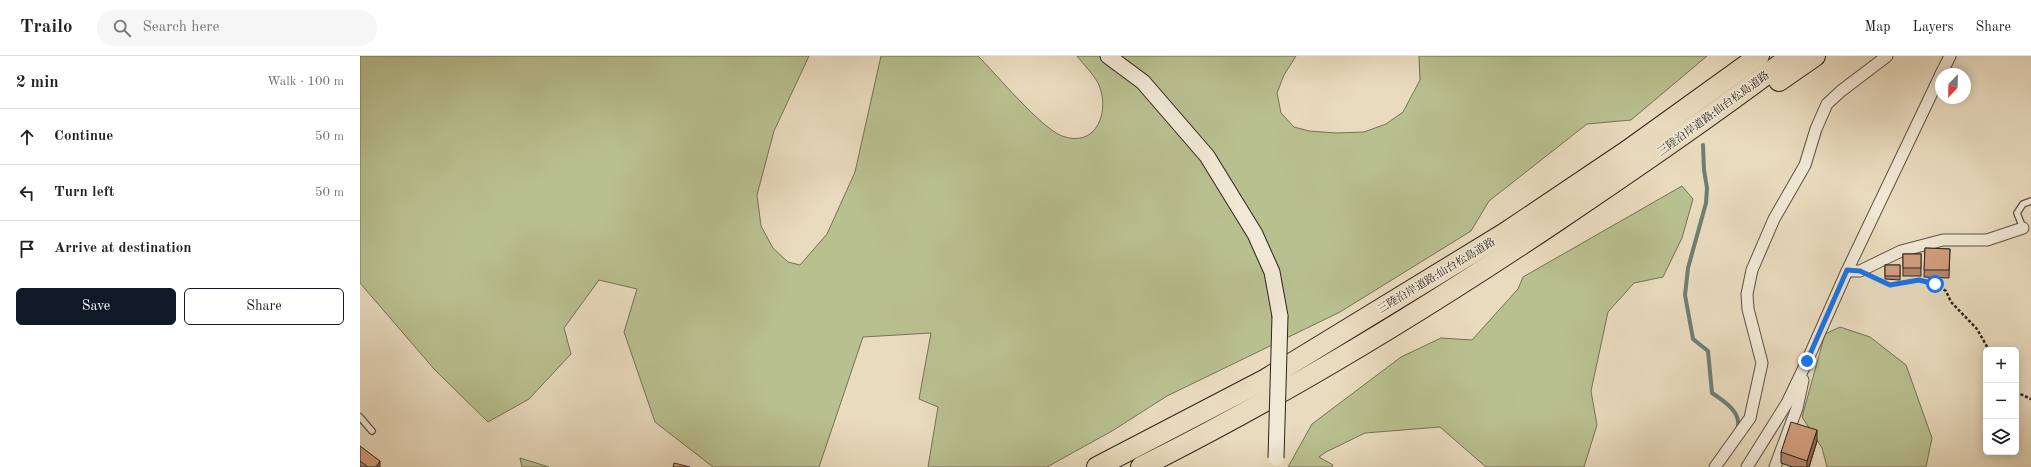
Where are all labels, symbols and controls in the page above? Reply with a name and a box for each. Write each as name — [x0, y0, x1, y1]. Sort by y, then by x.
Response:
search box — [97, 10, 377, 46]
icon: search — [111, 17, 133, 39]
text: Trailo — [20, 18, 73, 37]
text: Search here — [143, 20, 219, 35]
text: Map — [1865, 20, 1891, 34]
text: Layers — [1913, 20, 1954, 34]
text: Share — [1976, 20, 2011, 34]
street label: 三陸沿岸道路;仙台松島道路 — [1655, 68, 1772, 158]
north arrow — [1935, 68, 1971, 104]
text: 2 min — [16, 74, 59, 91]
text: Walk · 100 m — [267, 75, 344, 88]
icon: ahead — [16, 126, 38, 148]
text: Continue — [54, 129, 113, 144]
text: 50 m — [315, 130, 344, 143]
icon: left — [16, 182, 38, 204]
text: Turn left — [54, 185, 114, 200]
text: 50 m — [315, 186, 344, 199]
street label: 三陸沿岸道路;仙台松島道路 — [1375, 235, 1498, 316]
icon: arrive — [16, 238, 38, 260]
text: Arrive at destination — [54, 241, 192, 256]
route start — [1926, 275, 1944, 293]
button: Save — [16, 288, 176, 325]
button: Share — [184, 288, 344, 325]
map controls — [1983, 347, 2019, 455]
button: + — [1983, 347, 2019, 383]
route end — [1798, 352, 1816, 370]
button: − — [1983, 383, 2019, 419]
button: layers — [1983, 419, 2019, 455]

